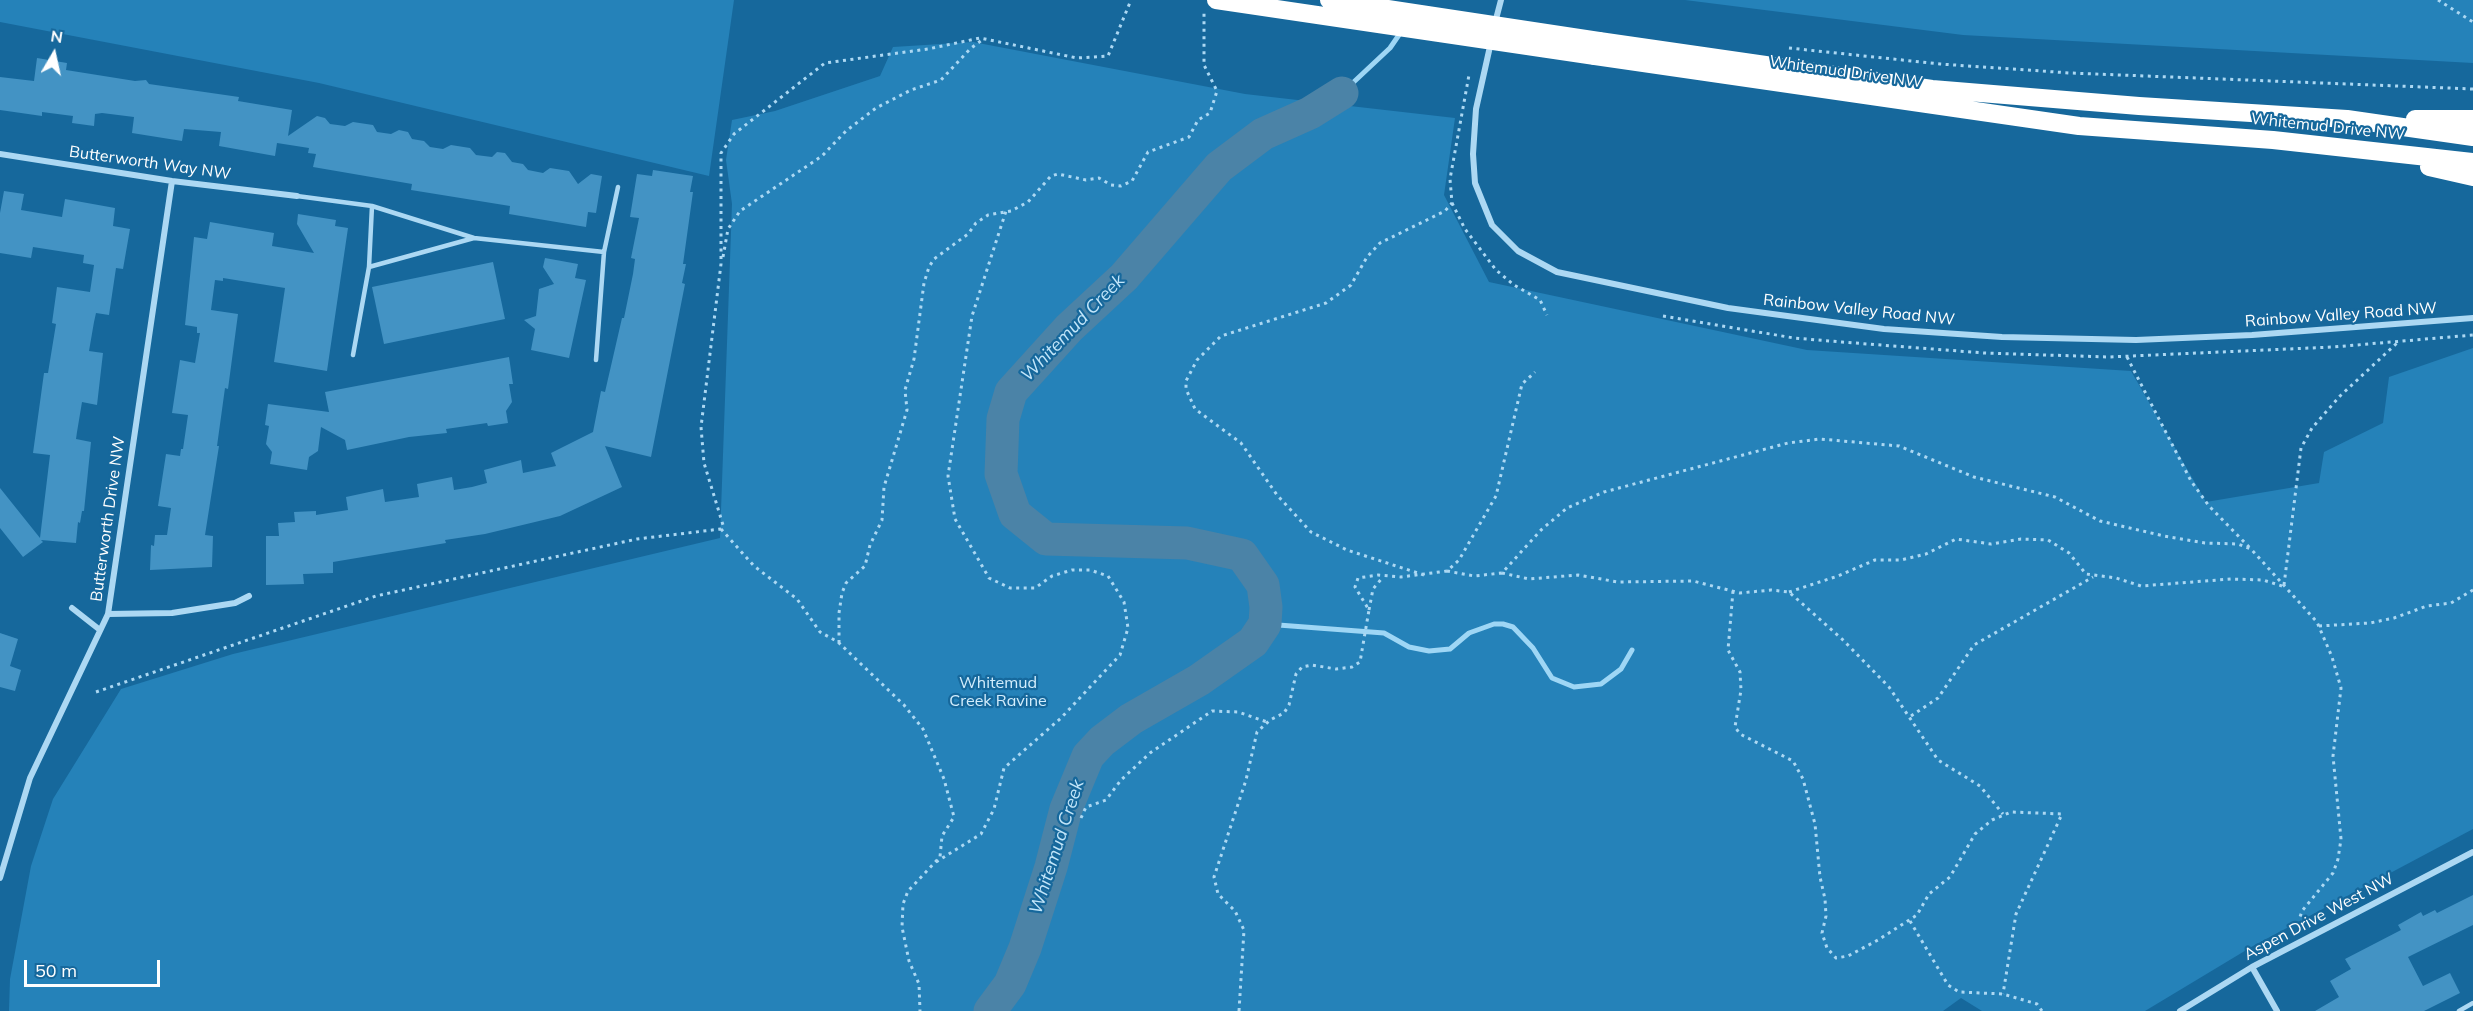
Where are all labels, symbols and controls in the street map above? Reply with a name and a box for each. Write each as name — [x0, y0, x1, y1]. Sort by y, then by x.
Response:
north arrow — [24, 24, 84, 84]
text: N — [49, 25, 64, 47]
street label: Whitemud Drive NW — [1768, 52, 1924, 92]
street label: Whitemud Drive NW — [2250, 109, 2406, 145]
street label: Butterworth Way NW — [68, 142, 232, 184]
water label: Whitemud Creek — [1017, 270, 1129, 386]
street label: Rainbow Valley Road NW — [1762, 290, 1956, 330]
street label: Rainbow Valley Road NW — [2244, 299, 2438, 331]
street label: Butterworth Drive NW — [87, 435, 129, 603]
park label: Whitemud Creek Ravine — [949, 673, 1047, 711]
water label: Whitemud Creek — [1025, 777, 1089, 917]
street label: Aspen Drive West NW — [2241, 869, 2397, 965]
scale bar — [27, 948, 164, 986]
text: 50 m — [35, 959, 77, 982]

